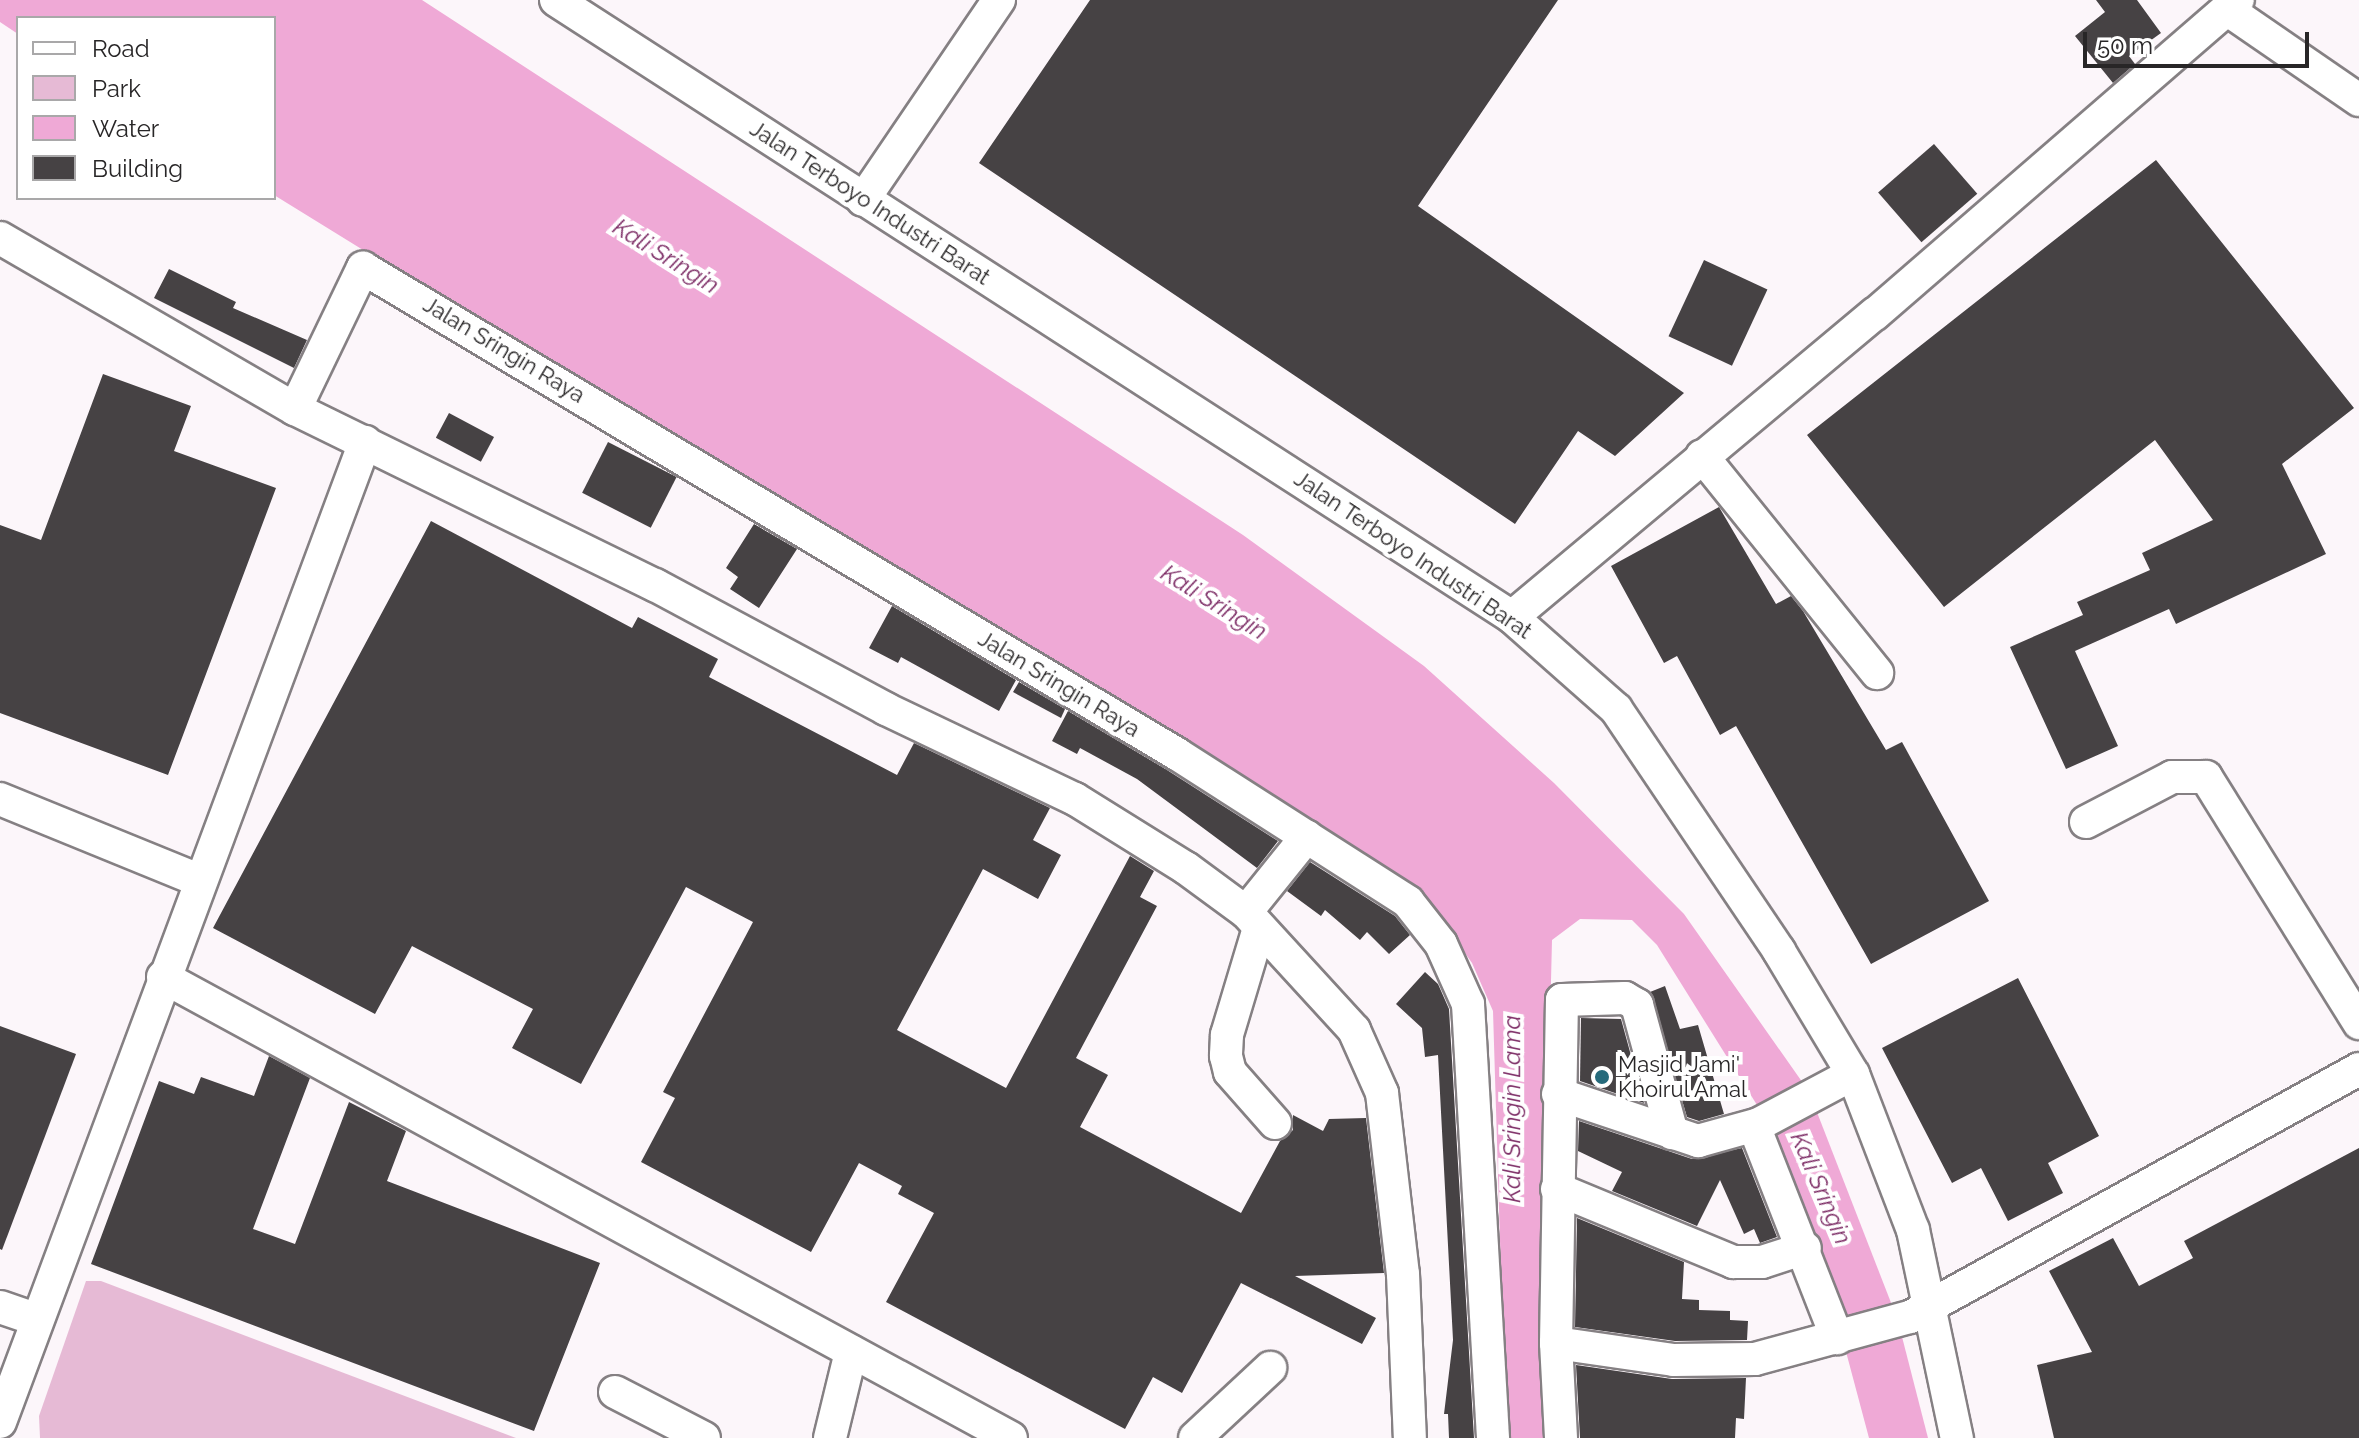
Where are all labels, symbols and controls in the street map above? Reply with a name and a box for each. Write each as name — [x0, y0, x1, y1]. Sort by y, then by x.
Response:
legend — [16, 16, 276, 200]
scale bar — [2087, 16, 2313, 66]
text: 50 m — [2097, 31, 2153, 60]
text: Road — [92, 34, 150, 63]
text: Park — [92, 74, 141, 103]
text: Water — [92, 114, 159, 143]
street label: Jalan Terboyo Industri Barat — [745, 115, 995, 291]
text: Building — [92, 154, 183, 183]
water label: Kali Sringin — [608, 212, 724, 300]
street label: Jalan Sringin Raya — [418, 291, 590, 409]
street label: Jalan Terboyo Industri Barat — [1289, 465, 1537, 645]
water label: Kali Sringin — [1156, 558, 1272, 646]
street label: Jalan Sringin Raya — [973, 625, 1145, 743]
water label: Kali Sringin Lama — [1498, 1015, 1526, 1203]
place label: Masjid Jami' Khoirul Amal — [1618, 1051, 1748, 1102]
marker: Masjid Jami' Khoirul Amal — [1593, 1068, 1611, 1086]
water label: Kali Sringin — [1784, 1127, 1858, 1249]

